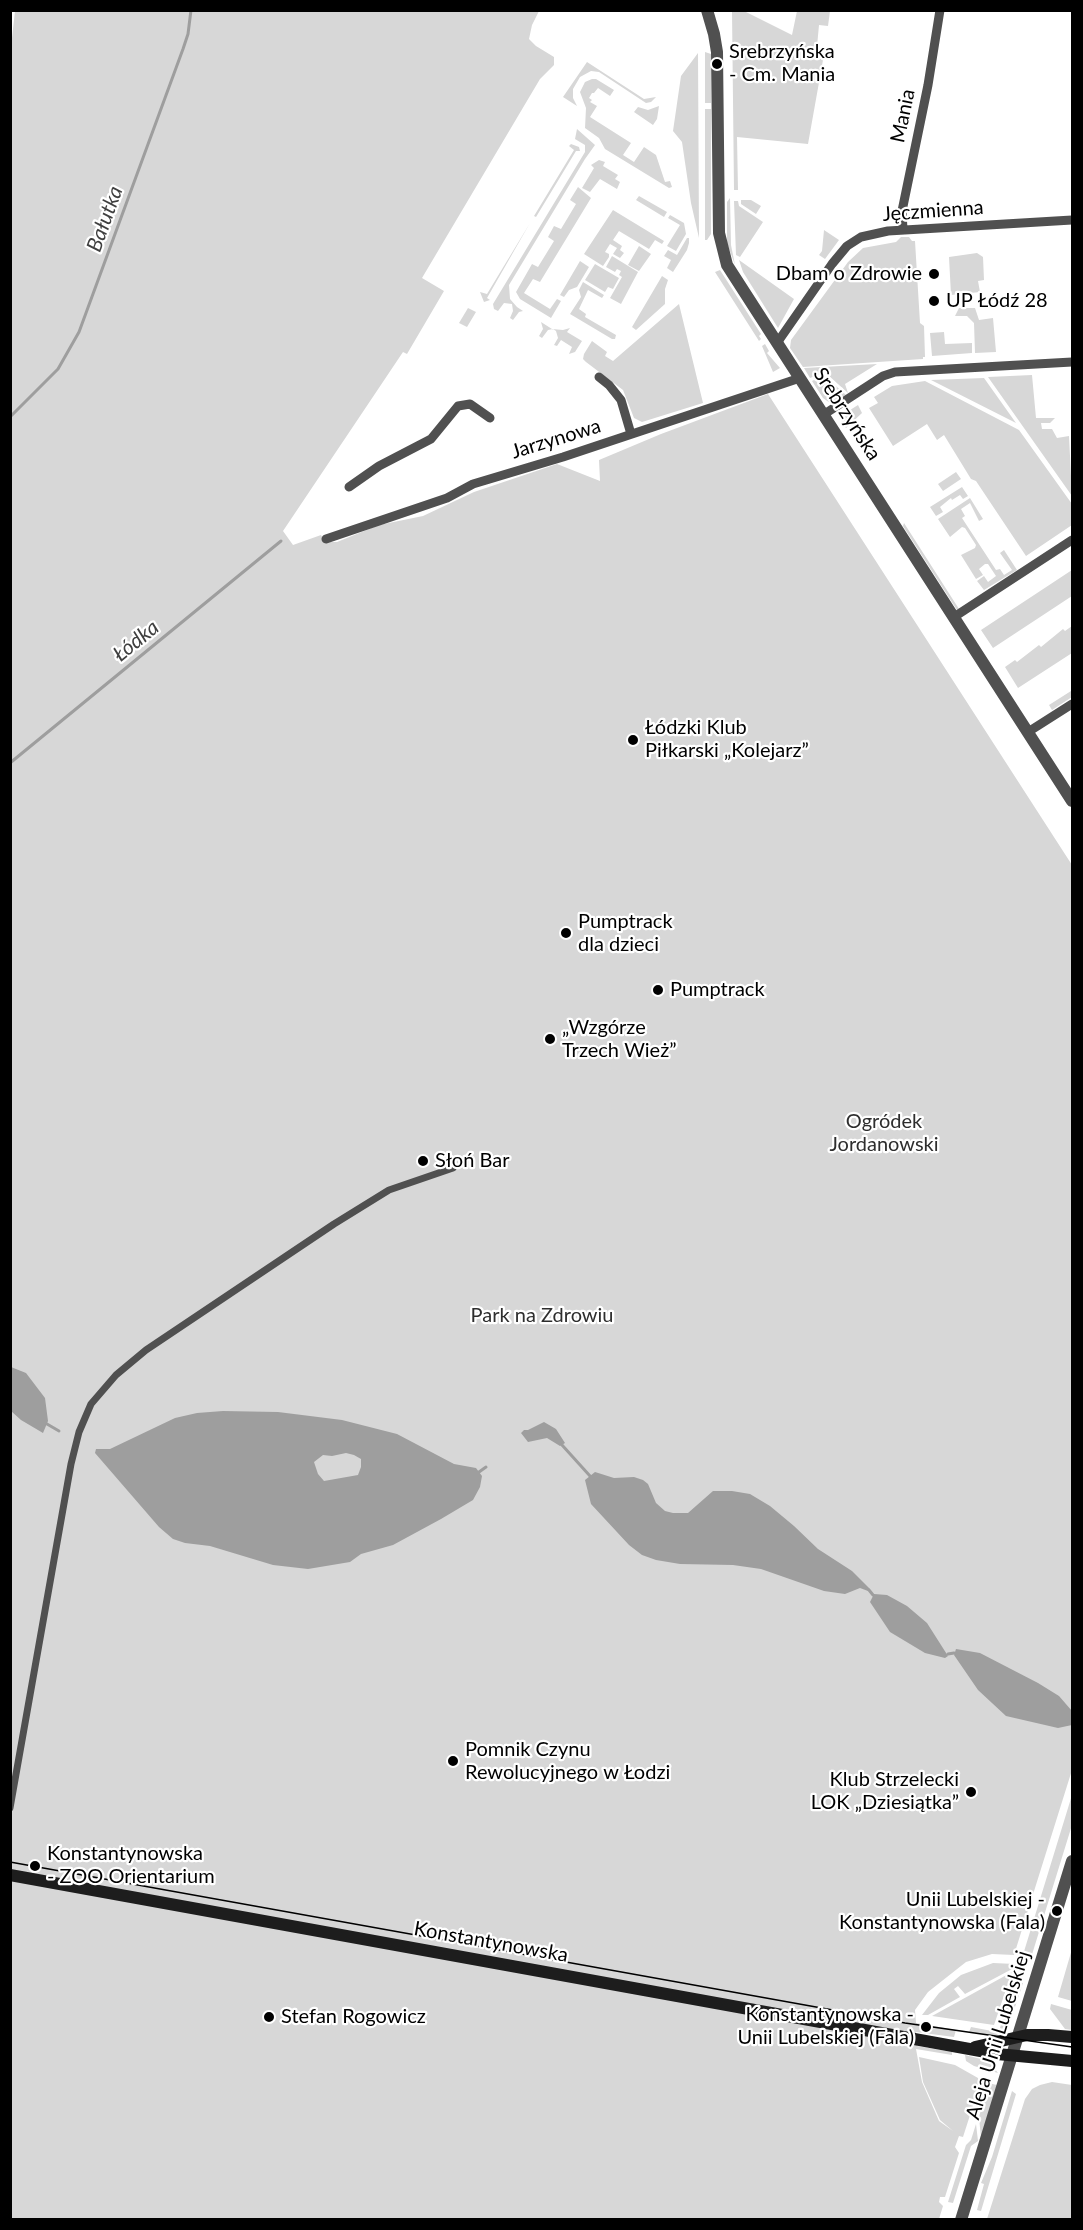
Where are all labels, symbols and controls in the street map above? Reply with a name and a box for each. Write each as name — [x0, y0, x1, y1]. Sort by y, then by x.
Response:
place label: Srebrzyńska - Cm. Mania — [729, 40, 835, 87]
marker: Srebrzyńska - Cm. Mania — [710, 57, 724, 71]
street label: Mania — [886, 87, 920, 145]
water label: Bałutka — [82, 183, 128, 255]
street label: Jęczmienna — [882, 195, 984, 227]
place label: Dbam o Zdrowie — [776, 262, 922, 286]
marker: Dbam o Zdrowie — [927, 267, 941, 281]
place label: UP Łódź 28 — [946, 289, 1048, 313]
marker: UP Łódź 28 — [927, 294, 941, 308]
street label: Srebrzyńska — [808, 363, 886, 465]
street label: Jarzynowa — [508, 414, 604, 464]
water label: Łódka — [108, 615, 164, 667]
place label: Łódzki Klub Piłkarski „Kolejarz” — [645, 716, 809, 763]
marker: Łódzki Klub Piłkarski „Kolejarz” — [626, 733, 640, 747]
place label: Pumptrack dla dzieci — [578, 910, 673, 957]
marker: Pumptrack dla dzieci — [559, 926, 573, 940]
place label: Pumptrack — [670, 978, 765, 1002]
marker: Pumptrack — [651, 983, 665, 997]
place label: „Wzgórze Trzech Wież” — [562, 1016, 676, 1063]
marker: „Wzgórze Trzech Wież” — [543, 1032, 557, 1046]
park label: Ogródek Jordanowski — [829, 1110, 939, 1157]
place label: Słoń Bar — [435, 1149, 509, 1173]
marker: Słoń Bar — [416, 1154, 430, 1168]
park label: Park na Zdrowiu — [471, 1304, 613, 1328]
place label: Pomnik Czynu Rewolucyjnego w Łodzi — [465, 1738, 670, 1785]
marker: Pomnik Czynu Rewolucyjnego w Łodzi — [446, 1754, 460, 1768]
place label: Klub Strzelecki LOK „Dziesiątka” — [811, 1768, 959, 1815]
marker: Klub Strzelecki LOK „Dziesiątka” — [964, 1785, 978, 1799]
place label: Konstantynowska - ZOO Orientarium — [47, 1842, 215, 1889]
marker: Konstantynowska - ZOO Orientarium — [28, 1859, 42, 1873]
place label: Unii Lubelskiej - Konstantynowska (Fala) — [839, 1888, 1045, 1935]
marker: Unii Lubelskiej - Konstantynowska (Fala) — [1050, 1904, 1064, 1918]
street label: Konstantynowska — [412, 1917, 570, 1967]
street label: Aleja Unii Lubelskiej — [961, 1948, 1035, 2122]
place label: Konstantynowska - Unii Lubelskiej (Fala) — [737, 2003, 914, 2050]
place label: Stefan Rogowicz — [281, 2005, 426, 2029]
marker: Stefan Rogowicz — [262, 2010, 276, 2024]
marker: Konstantynowska - Unii Lubelskiej (Fala) — [919, 2020, 933, 2034]

